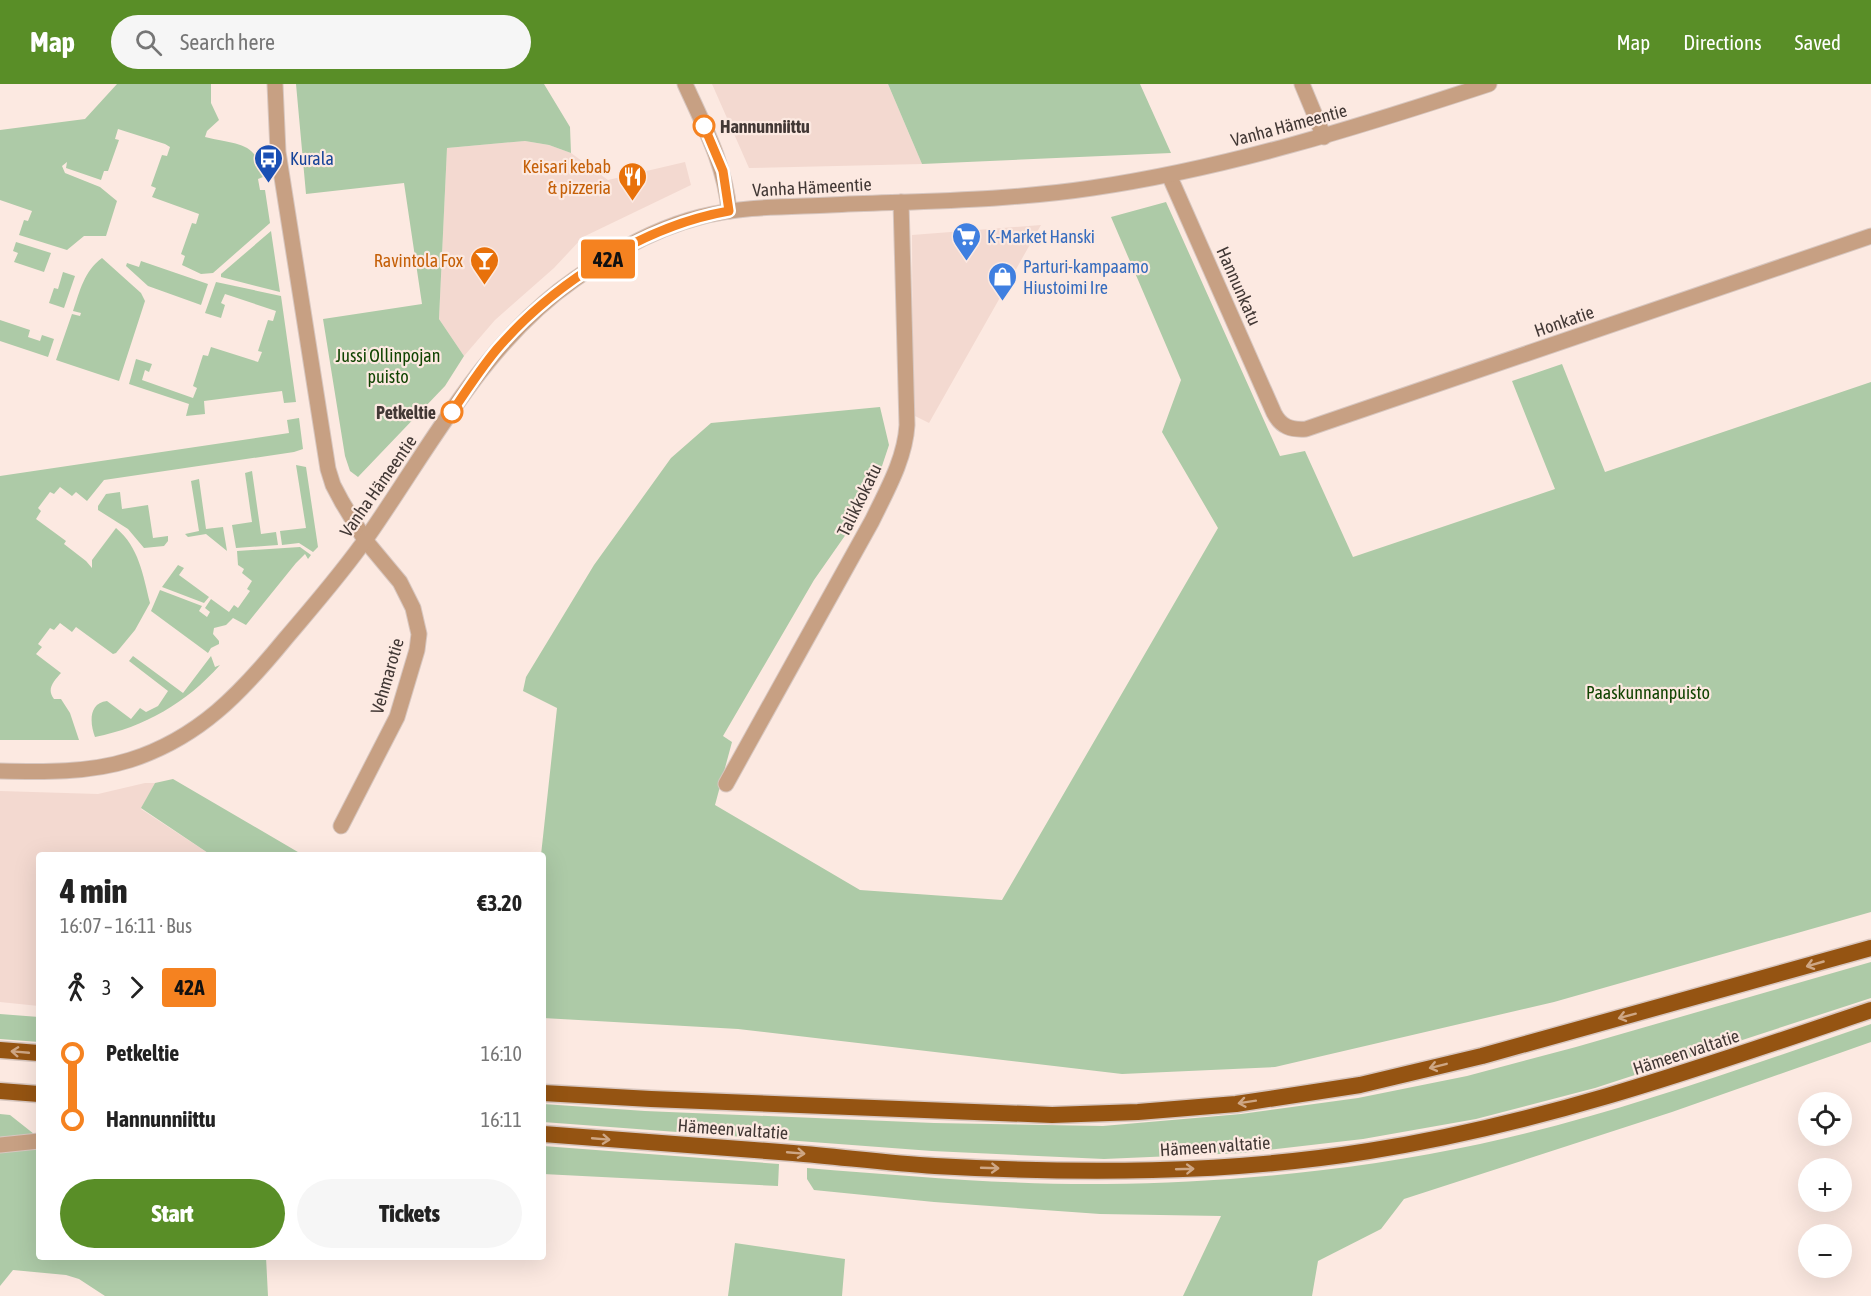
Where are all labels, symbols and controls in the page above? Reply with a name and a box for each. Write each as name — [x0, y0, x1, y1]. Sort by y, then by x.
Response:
search box — [111, 15, 531, 69]
text: Map — [30, 26, 75, 58]
icon: search — [132, 26, 165, 59]
text: Search here — [180, 29, 275, 55]
text: Map — [1616, 30, 1650, 54]
text: Directions — [1683, 30, 1762, 54]
text: Saved — [1795, 30, 1841, 54]
street label: Vanha Hämeentie — [1229, 99, 1349, 151]
marker: Hannunniittu — [693, 115, 715, 137]
place label: Hannunniittu — [720, 116, 810, 137]
bus stop icon: Kurala — [253, 142, 285, 184]
place label: Kurala — [290, 148, 334, 169]
place label: Keisari kebab & pizzeria — [522, 156, 611, 198]
restaurant icon: Keisari kebab & pizzeria — [616, 160, 648, 202]
street label: Vanha Hämeentie — [752, 173, 872, 201]
supermarket icon: K-Market Hanski — [950, 220, 982, 262]
place label: K-Market Hanski — [987, 226, 1095, 247]
line badge: 42A — [574, 240, 642, 279]
street label: Hannunkatu — [1212, 243, 1266, 329]
bar icon: Ravintola Fox — [468, 244, 500, 286]
text: 42A — [593, 247, 623, 271]
place label: Ravintola Fox — [374, 250, 463, 271]
place label: Parturi-kampaamo Hiustoimi Ire — [1023, 256, 1149, 298]
shop icon: Parturi-kampaamo Hiustoimi Ire — [986, 260, 1018, 302]
street label: Honkatie — [1532, 301, 1596, 341]
park label: Jussi Ollinpojan puisto — [336, 345, 440, 387]
marker: Petkeltie — [441, 401, 463, 423]
place label: Petkeltie — [376, 402, 436, 423]
street label: Vanha Hämeentie — [335, 431, 421, 541]
street label: Talikkokatu — [832, 460, 886, 540]
street label: Vehmarotie — [366, 636, 408, 716]
park label: Paaskunnanpuisto — [1586, 682, 1710, 703]
text: 4 min — [60, 872, 127, 910]
text: €3.20 — [477, 890, 522, 916]
text: 16:07 – 16:11 · Bus — [60, 914, 192, 937]
one-way arrow — [1806, 959, 1825, 970]
icon: walk — [60, 971, 93, 1004]
icon: forward — [120, 971, 153, 1004]
text: 42A — [174, 975, 204, 999]
text: 3 — [102, 976, 111, 999]
one-way arrow — [1618, 1011, 1637, 1022]
street label: Hämeen valtatie — [1630, 1025, 1742, 1079]
text: Petkeltie — [106, 1040, 179, 1066]
text: 16:10 — [481, 1042, 522, 1065]
one-way arrow — [10, 1046, 30, 1057]
one-way arrow — [1429, 1061, 1448, 1073]
map controls — [1798, 1092, 1852, 1278]
button: locate — [1798, 1092, 1852, 1146]
one-way arrow — [1238, 1097, 1257, 1108]
text: Hannunniittu — [106, 1106, 216, 1132]
text: 16:11 — [481, 1108, 522, 1131]
street label: Hämeen valtatie — [677, 1115, 789, 1143]
street label: Hämeen valtatie — [1159, 1132, 1271, 1160]
one-way arrow — [591, 1134, 611, 1145]
one-way arrow — [785, 1148, 805, 1159]
button: + — [1798, 1158, 1852, 1212]
one-way arrow — [980, 1162, 1000, 1173]
one-way arrow — [1175, 1163, 1195, 1174]
button: Start — [60, 1179, 285, 1248]
button: Tickets — [297, 1179, 522, 1248]
button: − — [1798, 1224, 1852, 1278]

